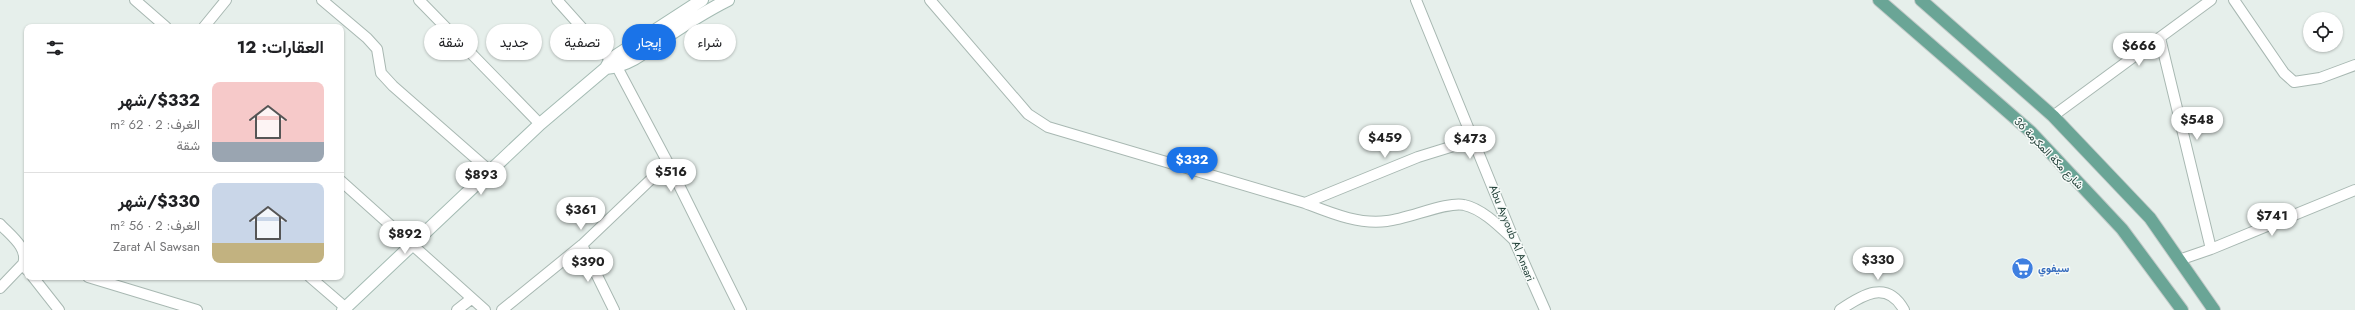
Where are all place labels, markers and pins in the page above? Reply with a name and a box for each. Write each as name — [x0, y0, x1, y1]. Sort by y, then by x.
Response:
pin: $666 — [2115, 33, 2163, 67]
pin: $548 — [2173, 107, 2221, 141]
pin: $459 — [1361, 125, 1409, 159]
pin: $473 — [1446, 126, 1494, 160]
pin: $332 — [1168, 147, 1216, 181]
pin: $516 — [647, 159, 695, 193]
pin: $893 — [457, 162, 505, 196]
pin: $361 — [557, 197, 605, 231]
pin: $741 — [2248, 203, 2296, 237]
pin: $892 — [381, 221, 429, 255]
pin: $330 — [1854, 247, 1902, 281]
pin: $390 — [564, 249, 612, 283]
supermarket icon: سيفوي — [2009, 255, 2035, 281]
place label: سيفوي — [2038, 260, 2069, 277]

